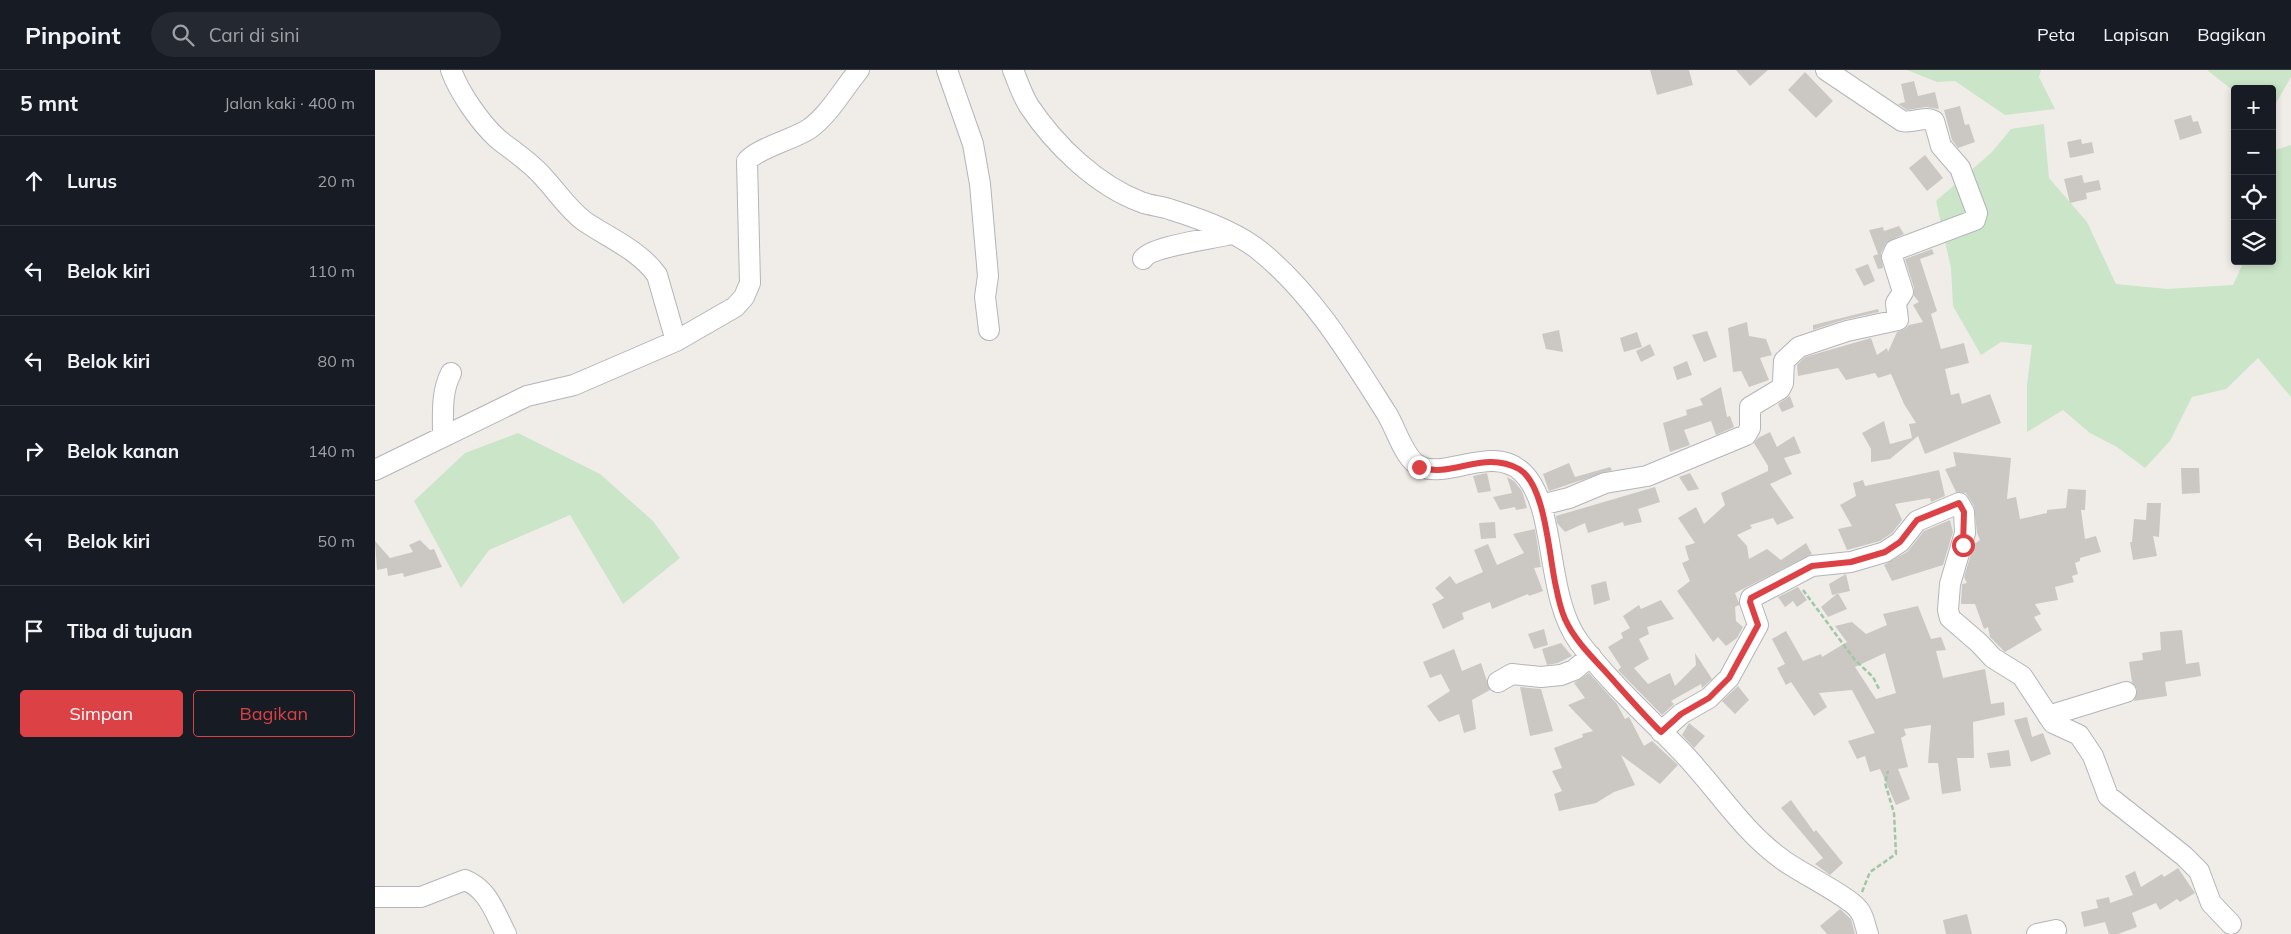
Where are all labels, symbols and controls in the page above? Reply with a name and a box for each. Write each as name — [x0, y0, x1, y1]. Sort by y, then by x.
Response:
search box — [151, 12, 501, 57]
text: Pinpoint — [25, 20, 121, 50]
icon: search — [169, 21, 197, 49]
text: Cari di sini — [209, 23, 300, 47]
text: Peta — [2037, 23, 2075, 46]
text: Lapisan — [2103, 23, 2169, 46]
text: Bagikan — [2197, 23, 2266, 46]
map controls — [2231, 85, 2276, 265]
button: + — [2231, 85, 2276, 130]
text: 5 mnt — [20, 90, 78, 116]
text: Jalan kaki · 400 m — [224, 93, 355, 113]
button: − — [2231, 130, 2276, 175]
icon: ahead — [20, 167, 48, 195]
text: Lurus — [67, 169, 117, 193]
text: 20 m — [318, 171, 355, 191]
button: locate — [2231, 175, 2276, 220]
button: layers — [2231, 220, 2276, 265]
icon: left — [20, 257, 48, 285]
text: Belok kiri — [67, 259, 150, 283]
text: 110 m — [308, 261, 355, 281]
icon: left — [20, 347, 48, 375]
text: Belok kiri — [67, 349, 150, 373]
text: 80 m — [318, 351, 355, 371]
icon: right — [20, 437, 48, 465]
text: Belok kanan — [67, 439, 179, 463]
text: 140 m — [308, 441, 355, 461]
route end — [1408, 456, 1431, 479]
icon: left — [20, 527, 48, 555]
text: Belok kiri — [67, 529, 150, 553]
text: 50 m — [318, 531, 355, 551]
route start — [1952, 534, 1975, 557]
icon: arrive — [20, 617, 48, 645]
text: Tiba di tujuan — [67, 619, 192, 643]
button: Simpan — [20, 690, 183, 737]
button: Bagikan — [193, 690, 355, 737]

